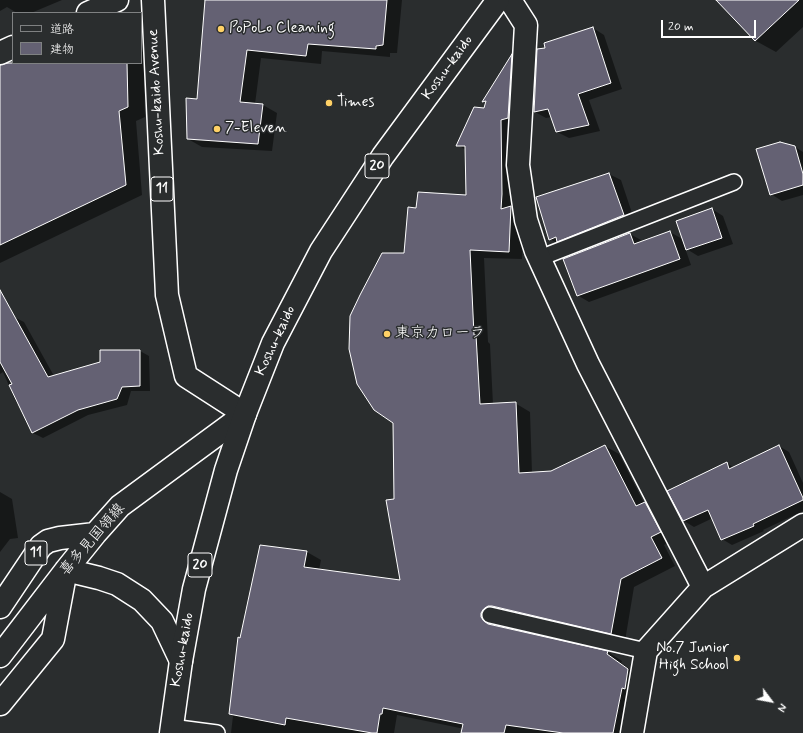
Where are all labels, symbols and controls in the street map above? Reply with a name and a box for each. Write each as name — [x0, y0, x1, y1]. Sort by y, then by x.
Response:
legend — [12, 12, 142, 64]
scale bar — [663, 12, 758, 38]
text: 20 m — [668, 19, 694, 35]
place label: PoPoLo Cleaning — [229, 20, 335, 38]
text: 道路 — [50, 22, 74, 38]
marker: PoPoLo Cleaning — [216, 24, 226, 34]
street label: Koshu-kaido Avenue — [145, 28, 169, 156]
street label: Koshu-kaido — [419, 32, 477, 104]
text: 建物 — [50, 42, 74, 58]
place label: Times — [337, 94, 374, 112]
marker: Times — [324, 98, 334, 108]
place label: 7-Eleven — [225, 120, 287, 138]
marker: 7-Eleven — [212, 124, 222, 134]
road number: 20 — [365, 154, 389, 178]
road number: 11 — [151, 177, 173, 201]
street label: Koshu-kaido — [252, 303, 300, 379]
place label: 東京カローラ — [395, 325, 485, 343]
marker: 東京カローラ — [382, 329, 392, 339]
street label: 喜多見国領線 — [57, 500, 129, 580]
road number: 11 — [25, 541, 47, 565]
road number: 20 — [188, 553, 212, 577]
street label: Koshu-kaido — [168, 611, 198, 689]
place label: No.7 Junior High School — [656, 640, 729, 675]
marker: No.7 Junior High School — [732, 653, 742, 663]
north arrow — [751, 681, 791, 721]
text: N — [773, 701, 789, 714]

